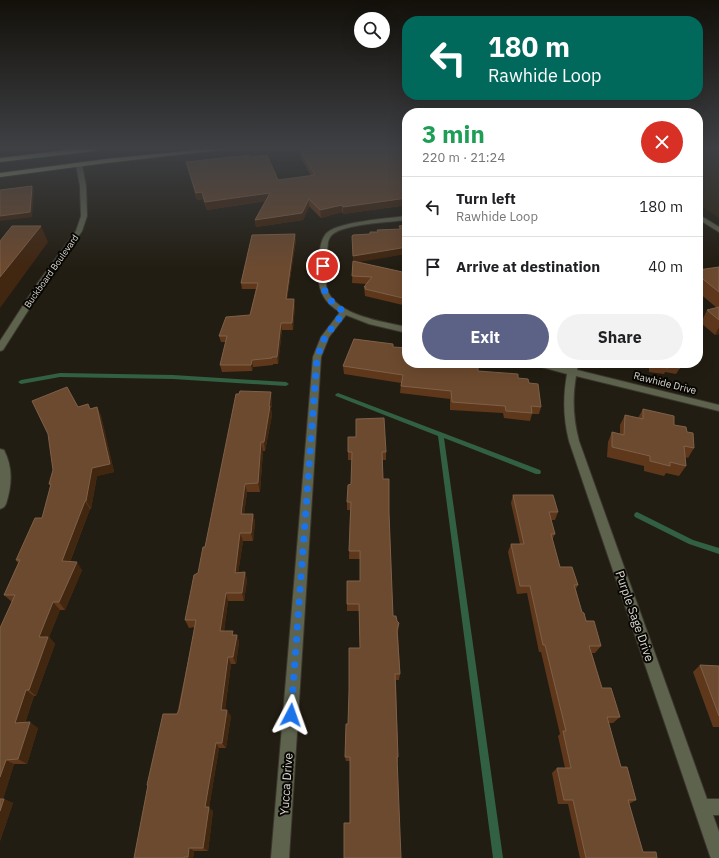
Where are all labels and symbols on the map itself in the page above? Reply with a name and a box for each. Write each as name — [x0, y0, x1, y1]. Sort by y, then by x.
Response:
street label: Buckboard Boulevard — [22, 232, 80, 310]
pin — [306, 249, 340, 283]
street label: Rawhide Drive — [632, 369, 698, 397]
street label: Purple Sage Drive — [612, 569, 658, 664]
position arrow — [270, 694, 312, 736]
street label: Yucca Drive — [276, 752, 296, 816]

